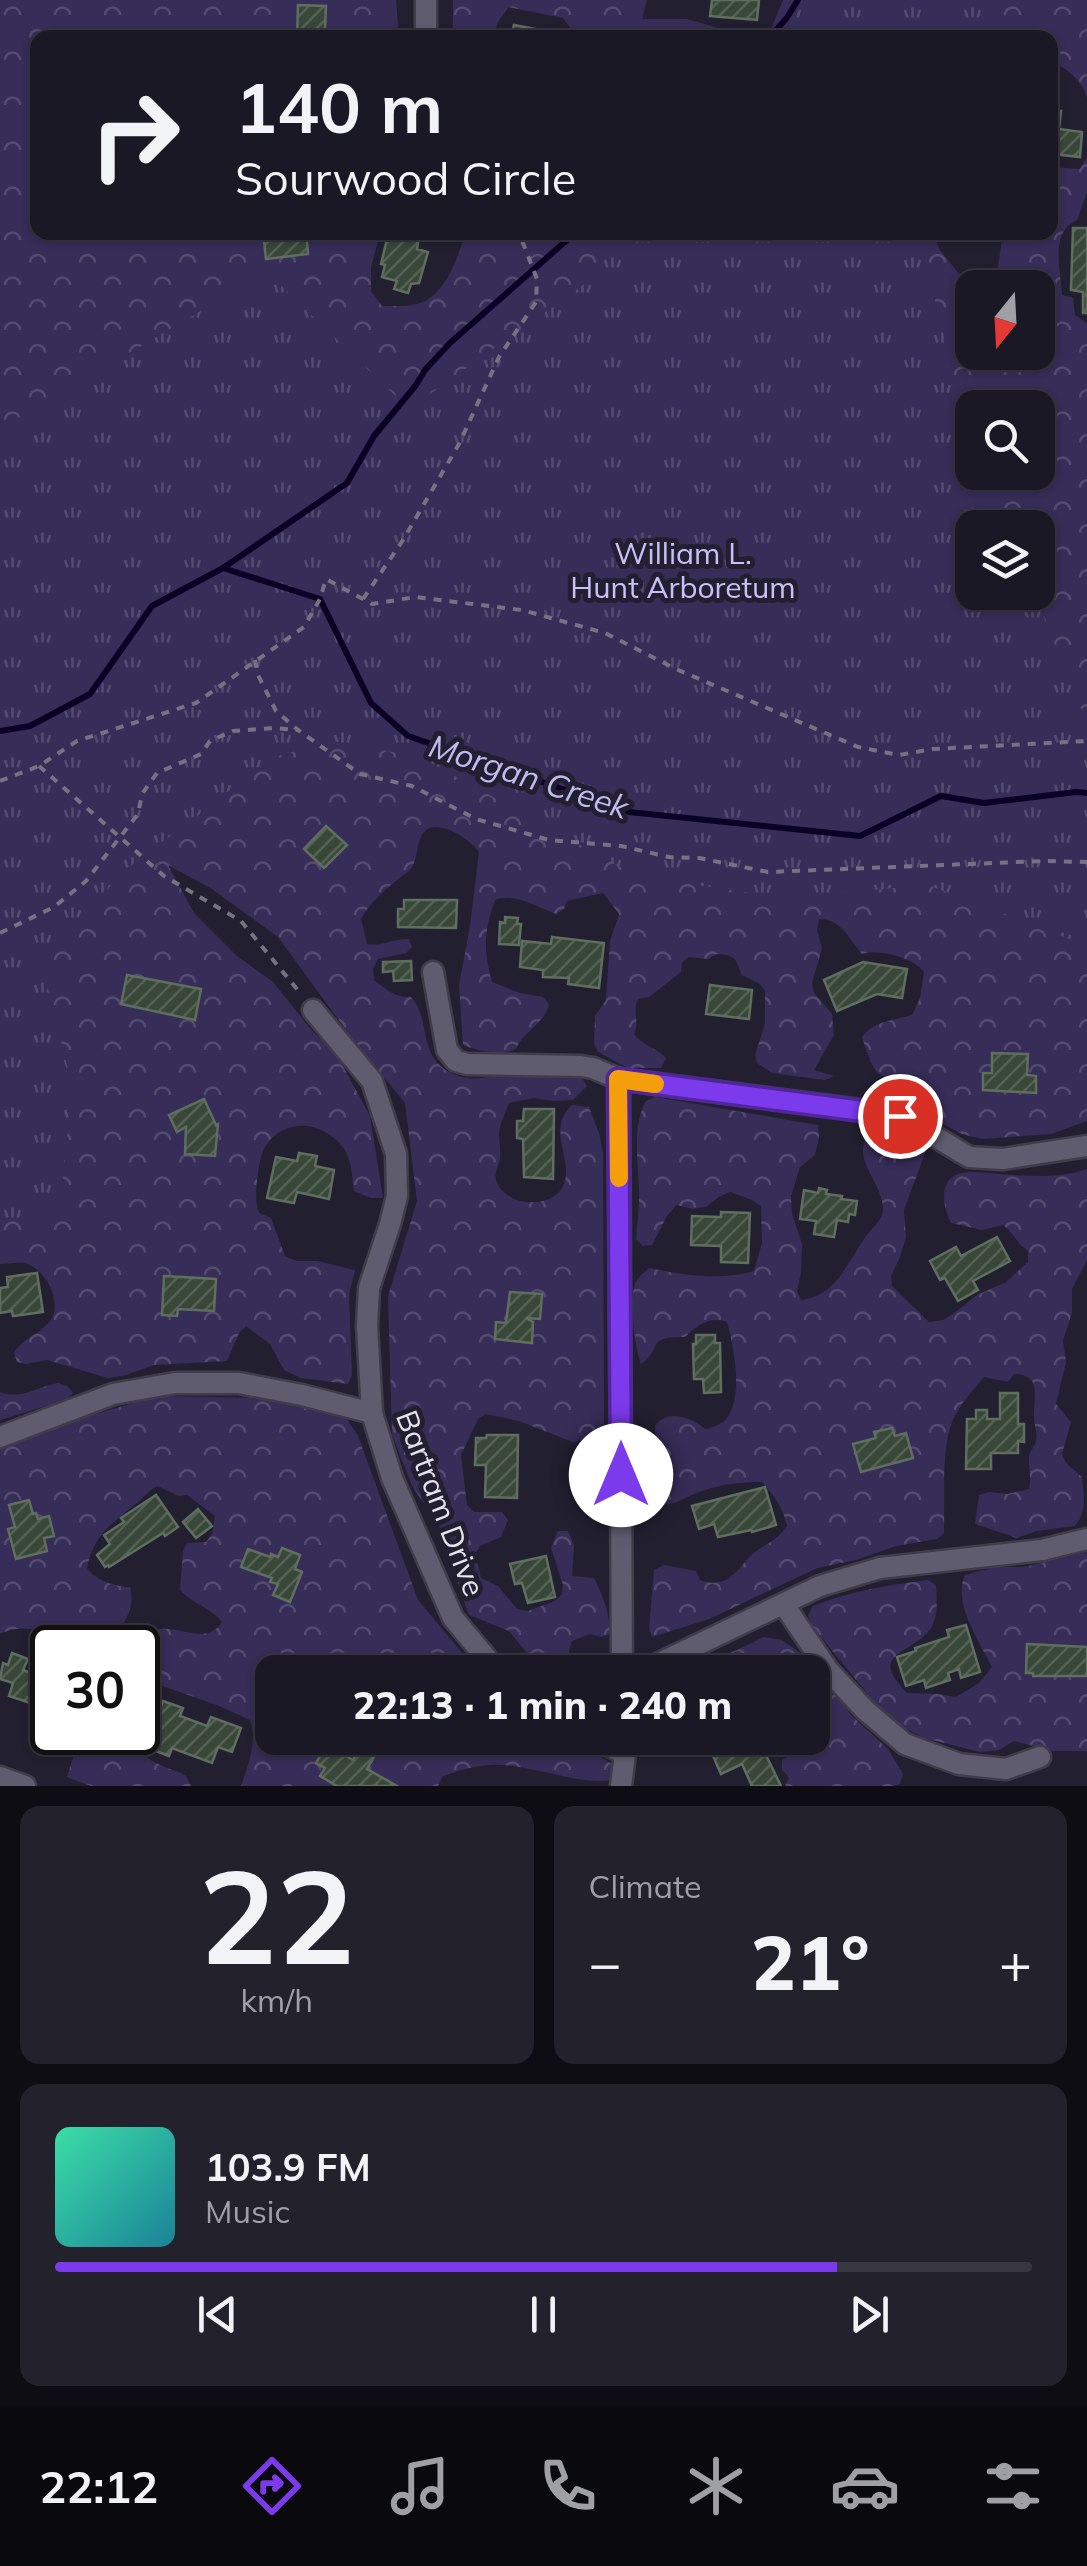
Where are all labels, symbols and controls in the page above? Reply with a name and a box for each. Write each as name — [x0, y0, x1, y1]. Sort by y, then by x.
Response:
text: 140 m — [235, 63, 443, 151]
icon: right — [70, 70, 200, 200]
text: Sourwood Circle — [235, 150, 576, 206]
north arrow — [955, 270, 1055, 370]
map controls — [955, 270, 1055, 610]
button: search — [955, 390, 1055, 490]
button: layers — [955, 510, 1055, 610]
park label: William L. Hunt Arboretum — [570, 534, 796, 606]
water label: Morgan Creek — [424, 725, 635, 828]
pin — [858, 1074, 943, 1159]
icon: arrive — [873, 1089, 928, 1144]
street label: Bartram Drive — [388, 1405, 494, 1601]
position arrow — [569, 1423, 673, 1527]
speed limit sign: 30 — [30, 1625, 160, 1755]
text: 22:13 · 1 min · 240 m — [353, 1681, 732, 1729]
text: 22 — [199, 1833, 355, 1997]
text: Climate — [589, 1866, 701, 1906]
text: 21° — [751, 1915, 870, 2009]
text: − — [589, 1928, 622, 1997]
text: + — [999, 1928, 1032, 1997]
text: km/h — [241, 1980, 313, 2020]
text: 103.9 FM — [205, 2143, 371, 2191]
text: Music — [205, 2191, 290, 2231]
icon: previous — [190, 2287, 245, 2342]
icon: pause — [516, 2287, 571, 2342]
icon: next — [842, 2287, 897, 2342]
icon: directions — [237, 2451, 307, 2521]
icon: music — [385, 2451, 455, 2521]
icon: phone — [533, 2451, 603, 2521]
icon: climate — [681, 2451, 751, 2521]
icon: car — [830, 2451, 900, 2521]
icon: filters — [978, 2451, 1048, 2521]
text: 22:12 — [39, 2458, 158, 2514]

